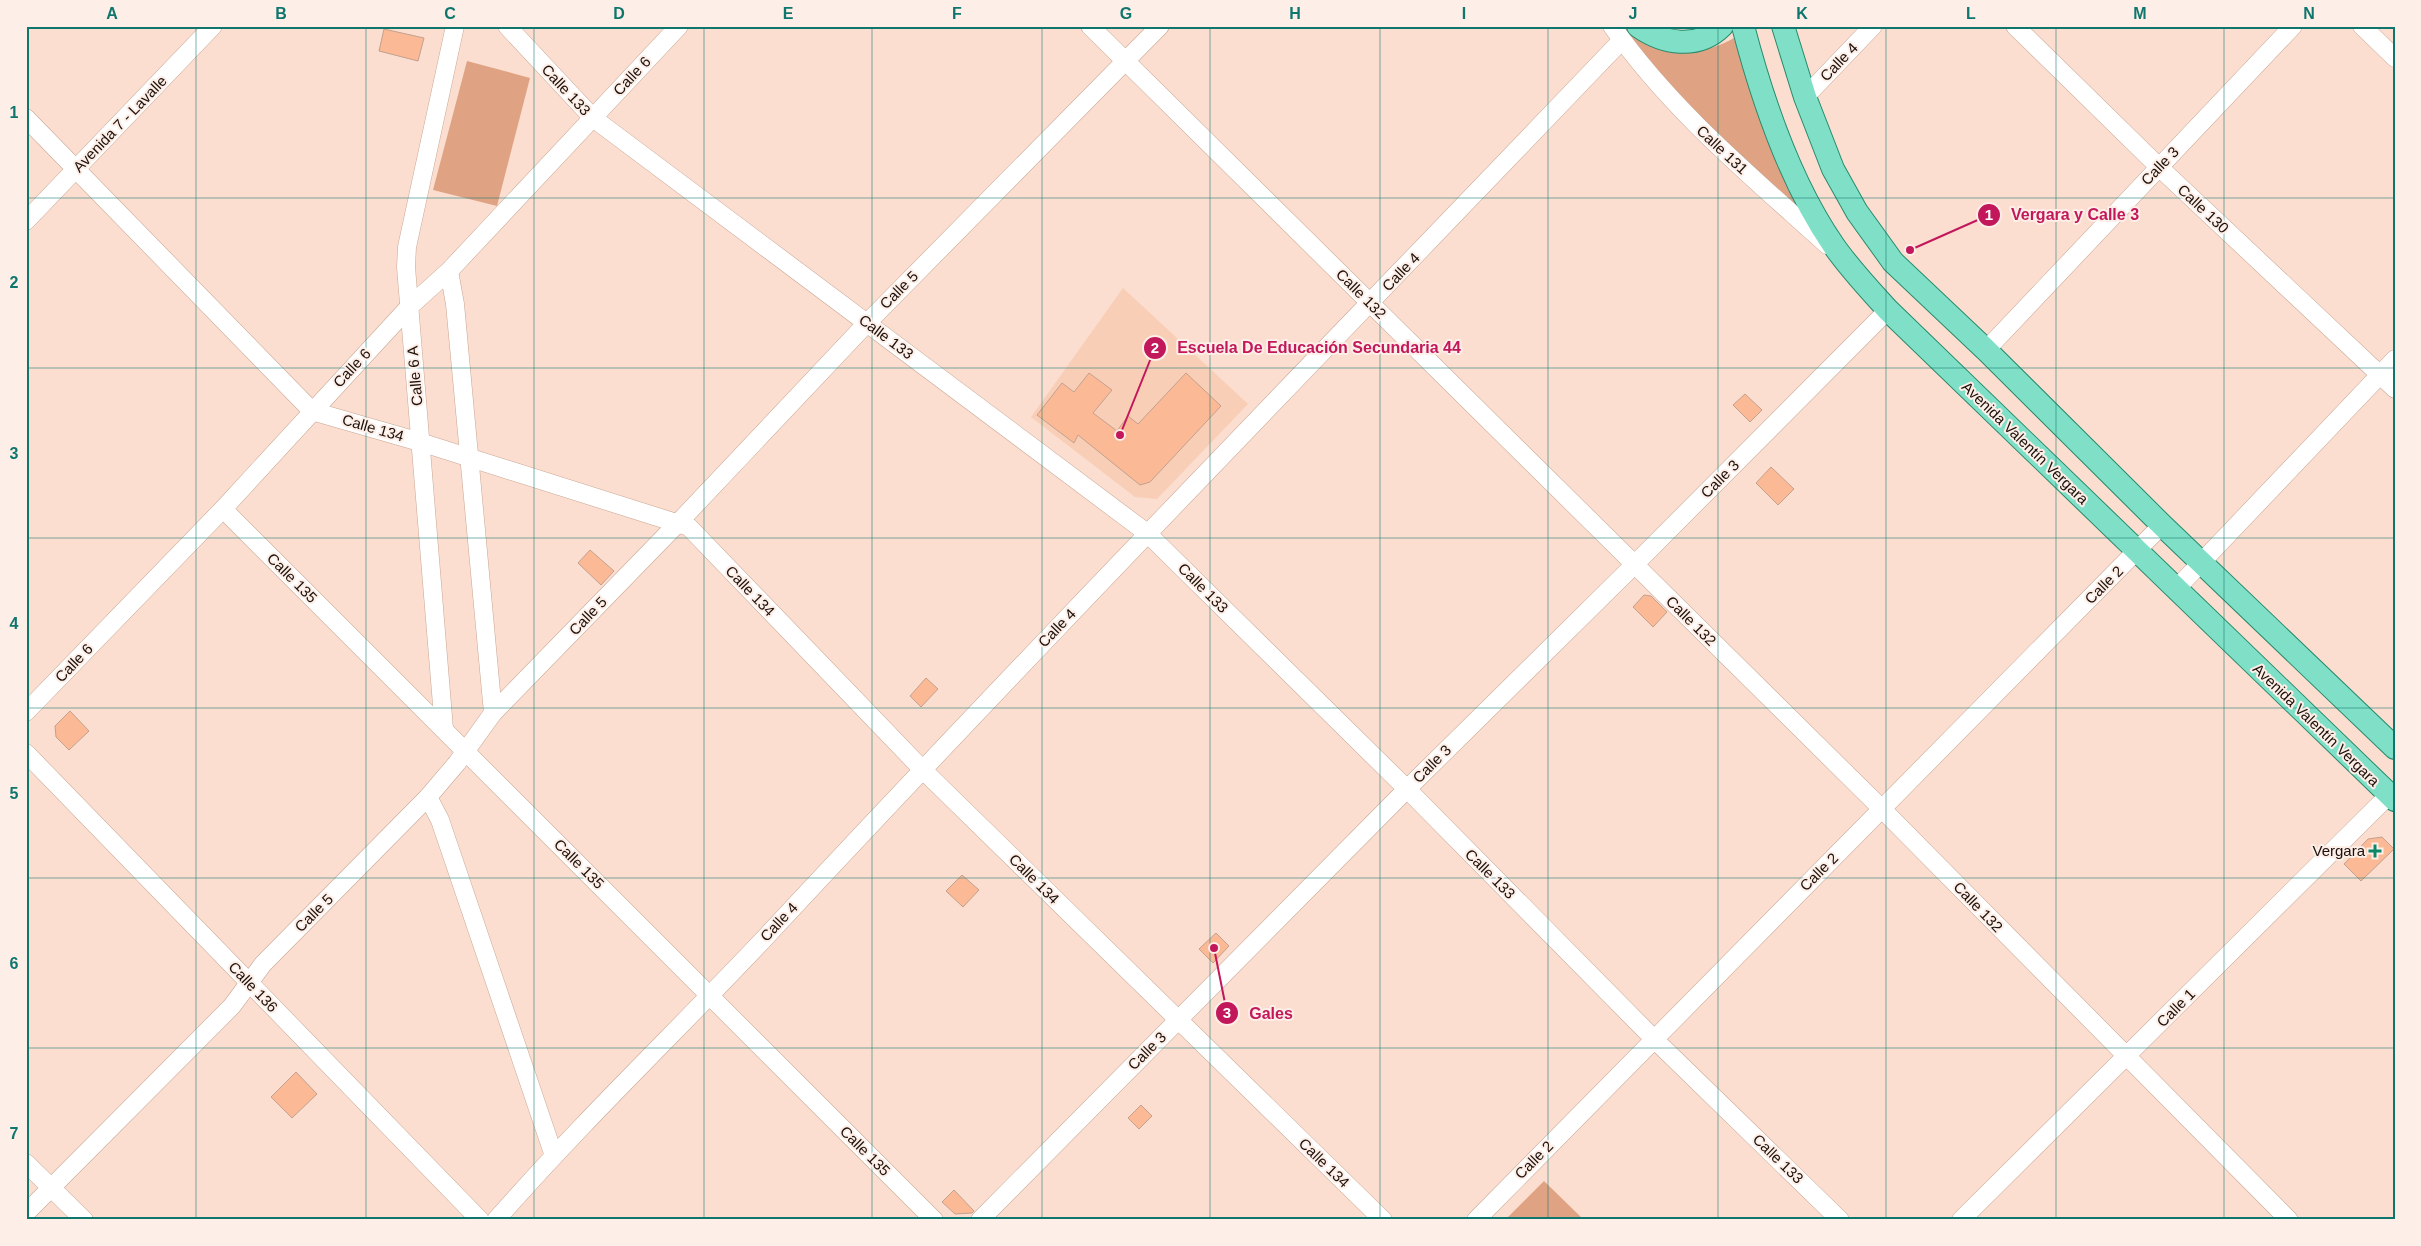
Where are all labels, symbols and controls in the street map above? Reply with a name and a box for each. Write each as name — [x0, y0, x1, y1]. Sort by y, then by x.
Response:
text: A — [106, 5, 118, 22]
text: B — [275, 5, 287, 22]
text: C — [444, 5, 456, 22]
text: D — [613, 5, 625, 22]
text: E — [783, 5, 794, 22]
text: F — [952, 5, 962, 22]
text: G — [1120, 5, 1132, 22]
text: H — [1289, 5, 1301, 22]
text: I — [1462, 5, 1466, 22]
text: J — [1629, 5, 1637, 22]
text: K — [1796, 5, 1808, 22]
text: L — [1966, 5, 1976, 22]
text: M — [2133, 5, 2147, 22]
text: N — [2303, 5, 2315, 22]
street label: Calle 4 — [1816, 39, 1861, 84]
street label: Calle 6 — [609, 53, 654, 99]
street label: Calle 133 — [539, 61, 594, 119]
street label: Avenida 7 - Lavalle — [69, 72, 170, 175]
text: 1 — [10, 104, 19, 121]
street label: Calle 131 — [1693, 122, 1751, 177]
street label: Calle 3 — [2137, 143, 2182, 188]
street label: Calle 130 — [2174, 181, 2232, 236]
callout: Vergara y Calle 3 — [1976, 199, 2149, 230]
text: 1 — [1985, 206, 1993, 223]
text: Vergara y Calle 3 — [2011, 206, 2139, 223]
street label: Calle 4 — [1378, 249, 1423, 294]
street label: Calle 132 — [1333, 265, 1390, 322]
street label: Calle 5 — [876, 267, 921, 312]
text: 2 — [10, 274, 19, 291]
street label: Calle 133 — [856, 311, 917, 362]
callout: Escuela De Educación Secundaria 44 — [1142, 332, 1471, 363]
text: 2 — [1151, 339, 1159, 356]
text: Escuela De Educación Secundaria 44 — [1177, 339, 1461, 356]
street label: Calle 6 — [329, 345, 374, 391]
street label: Calle 6 A — [403, 345, 426, 407]
street label: Avenida Valentín Vergara — [1959, 378, 2092, 508]
street label: Calle 134 — [340, 411, 406, 444]
text: 3 — [10, 445, 19, 462]
street label: Calle 3 — [1697, 456, 1742, 501]
street label: Calle 135 — [264, 549, 321, 606]
street label: Calle 133 — [1175, 559, 1232, 616]
street label: Calle 134 — [722, 562, 778, 619]
street label: Calle 2 — [2081, 562, 2126, 607]
street label: Calle 132 — [1663, 592, 1720, 649]
street label: Calle 5 — [565, 593, 610, 638]
street label: Calle 4 — [1034, 605, 1079, 650]
text: 4 — [10, 615, 19, 632]
street label: Calle 6 — [51, 640, 96, 685]
street label: Avenida Valentín Vergara — [2250, 660, 2383, 790]
street label: Calle 3 — [1409, 741, 1454, 786]
text: 5 — [10, 785, 19, 802]
street label: Calle 135 — [551, 835, 608, 892]
place label: Vergara — [2312, 842, 2366, 859]
street label: Calle 133 — [1462, 845, 1519, 902]
marker: Vergara — [2369, 845, 2381, 857]
street label: Calle 2 — [1796, 849, 1841, 894]
street label: Calle 134 — [1006, 850, 1063, 907]
street label: Calle 132 — [1950, 878, 2006, 935]
street label: Calle 5 — [291, 890, 336, 935]
street label: Calle 4 — [756, 899, 801, 945]
text: 6 — [10, 955, 19, 972]
street label: Calle 136 — [225, 958, 281, 1015]
street label: Calle 1 — [2153, 985, 2198, 1030]
callout: Gales — [1215, 998, 1303, 1029]
text: 3 — [1223, 1004, 1231, 1021]
text: Gales — [1249, 1005, 1293, 1022]
street label: Calle 3 — [1124, 1028, 1169, 1073]
street label: Calle 135 — [837, 1122, 894, 1179]
text: 7 — [10, 1125, 19, 1142]
street label: Calle 133 — [1750, 1131, 1807, 1187]
street label: Calle 134 — [1296, 1135, 1353, 1191]
street label: Calle 2 — [1511, 1137, 1556, 1182]

